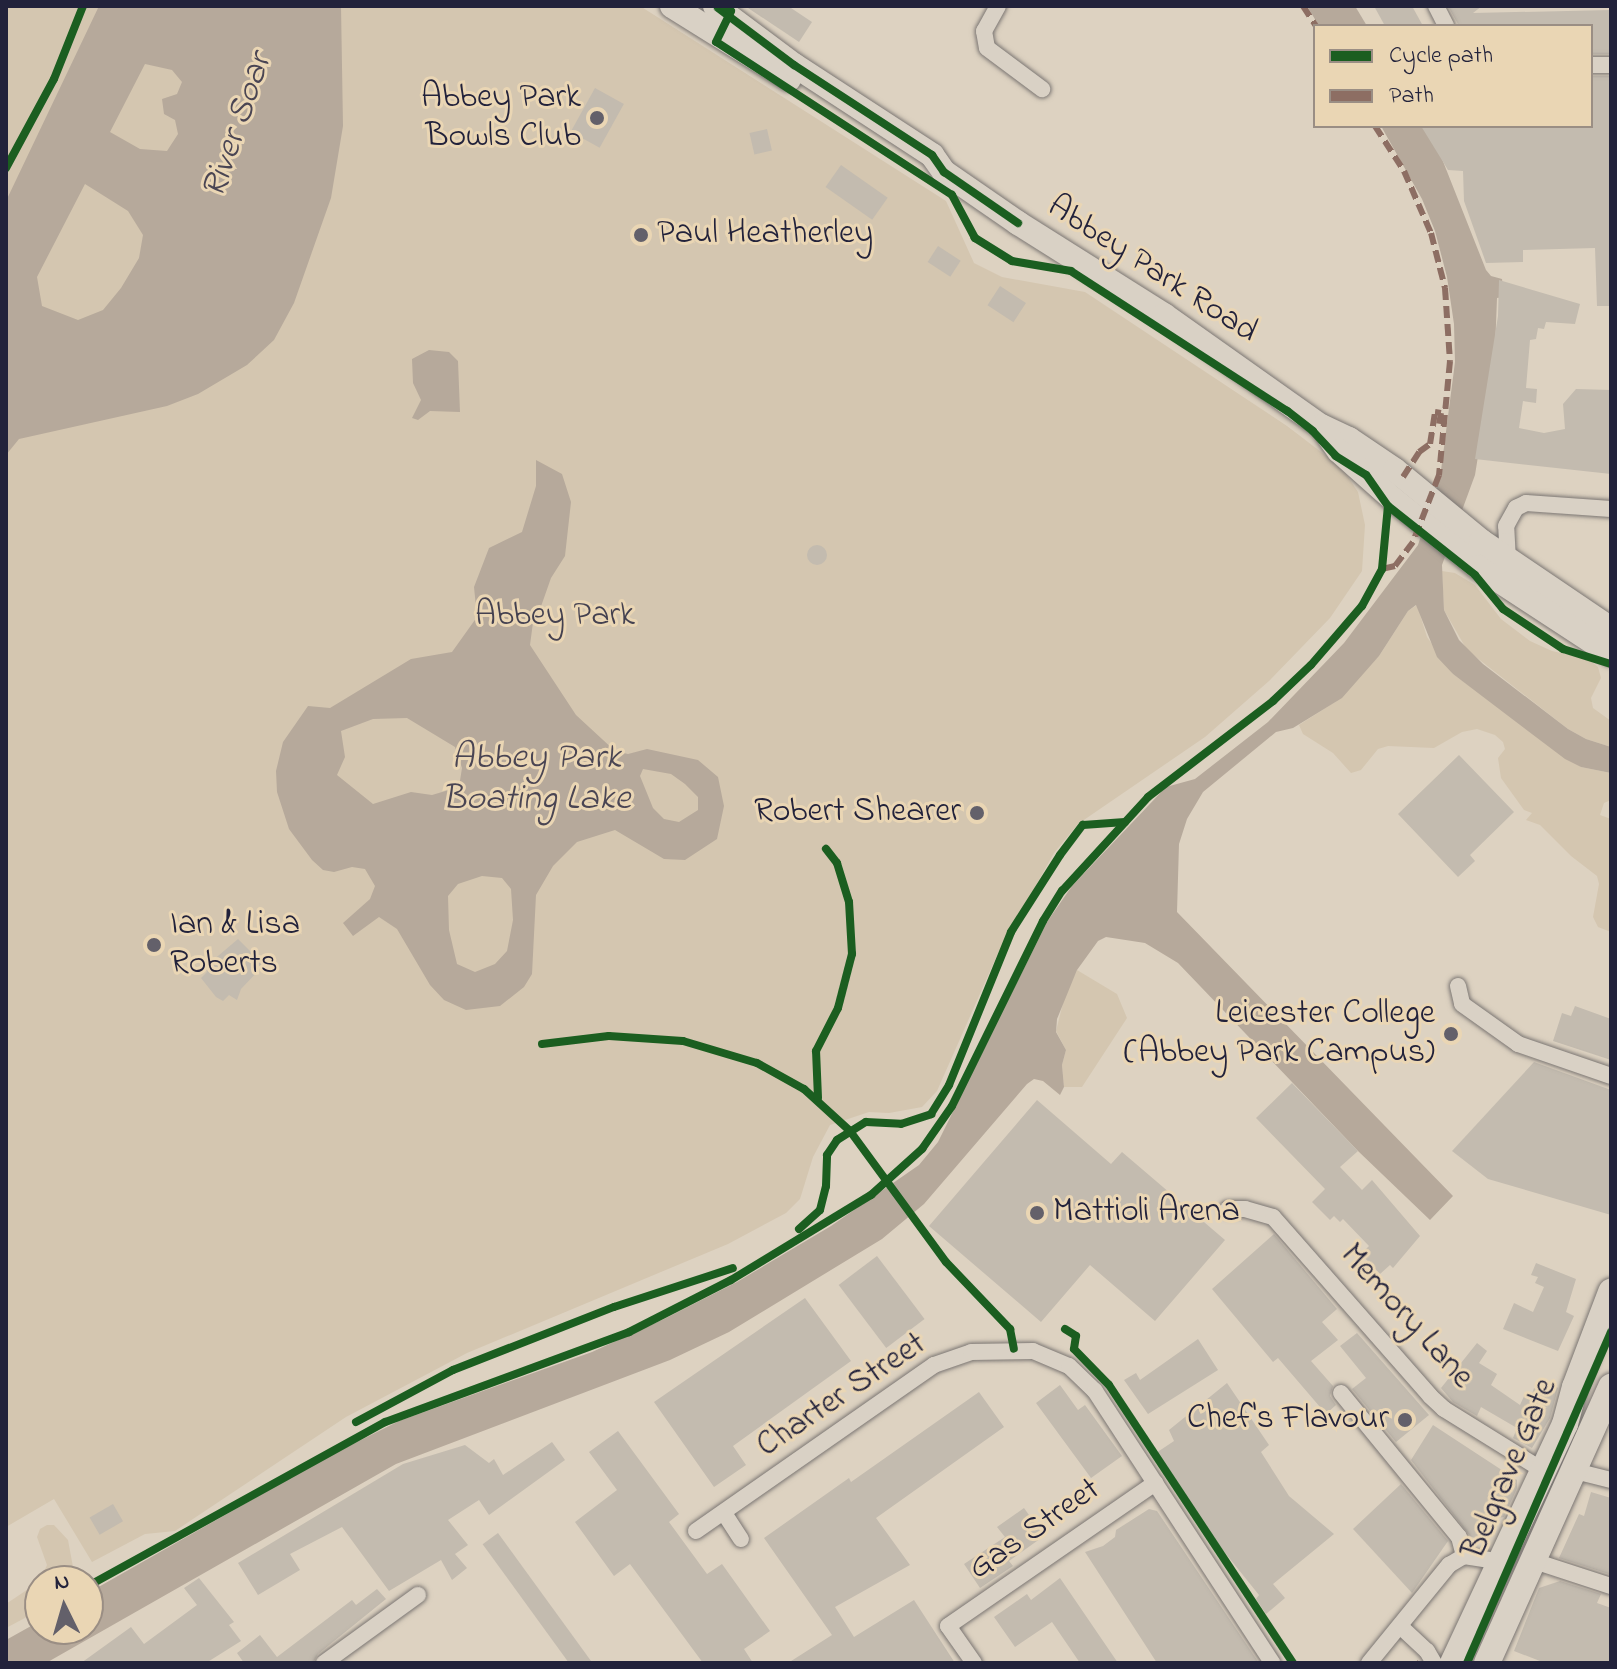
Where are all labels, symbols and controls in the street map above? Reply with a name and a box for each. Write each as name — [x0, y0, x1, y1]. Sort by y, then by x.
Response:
legend — [1313, 24, 1593, 128]
text: Cycle path — [1389, 39, 1493, 74]
water label: River Soar — [193, 48, 283, 204]
place label: Abbey Park Bowls Club — [421, 78, 581, 158]
text: Path — [1389, 79, 1434, 114]
marker: Abbey Park Bowls Club — [588, 109, 606, 127]
street label: Abbey Park Road — [1039, 187, 1265, 353]
place label: Paul Heatherley — [657, 215, 873, 255]
marker: Paul Heatherley — [632, 226, 650, 244]
park label: Abbey Park — [475, 597, 635, 637]
water label: Abbey Park Boating Lake — [442, 736, 630, 821]
place label: Robert Shearer — [754, 793, 961, 833]
marker: Robert Shearer — [968, 804, 986, 822]
place label: Ian & Lisa Roberts — [170, 905, 300, 984]
marker: Ian & Lisa Roberts — [145, 936, 163, 954]
place label: Leicester College (Abbey Park Campus) — [1124, 994, 1435, 1074]
marker: Leicester College (Abbey Park Campus) — [1442, 1025, 1460, 1043]
place label: Mattioli Arena — [1053, 1193, 1240, 1233]
marker: Mattioli Arena — [1028, 1204, 1046, 1222]
street label: Memory Lane — [1330, 1236, 1482, 1398]
street label: Charter Street — [750, 1325, 934, 1467]
street label: Belgrave Gate — [1455, 1373, 1567, 1565]
place label: Chef's Flavour — [1187, 1400, 1389, 1440]
marker: Chef's Flavour — [1396, 1411, 1414, 1429]
street label: Gas Street — [961, 1470, 1109, 1590]
north arrow — [24, 1565, 104, 1645]
text: N — [53, 1566, 71, 1600]

